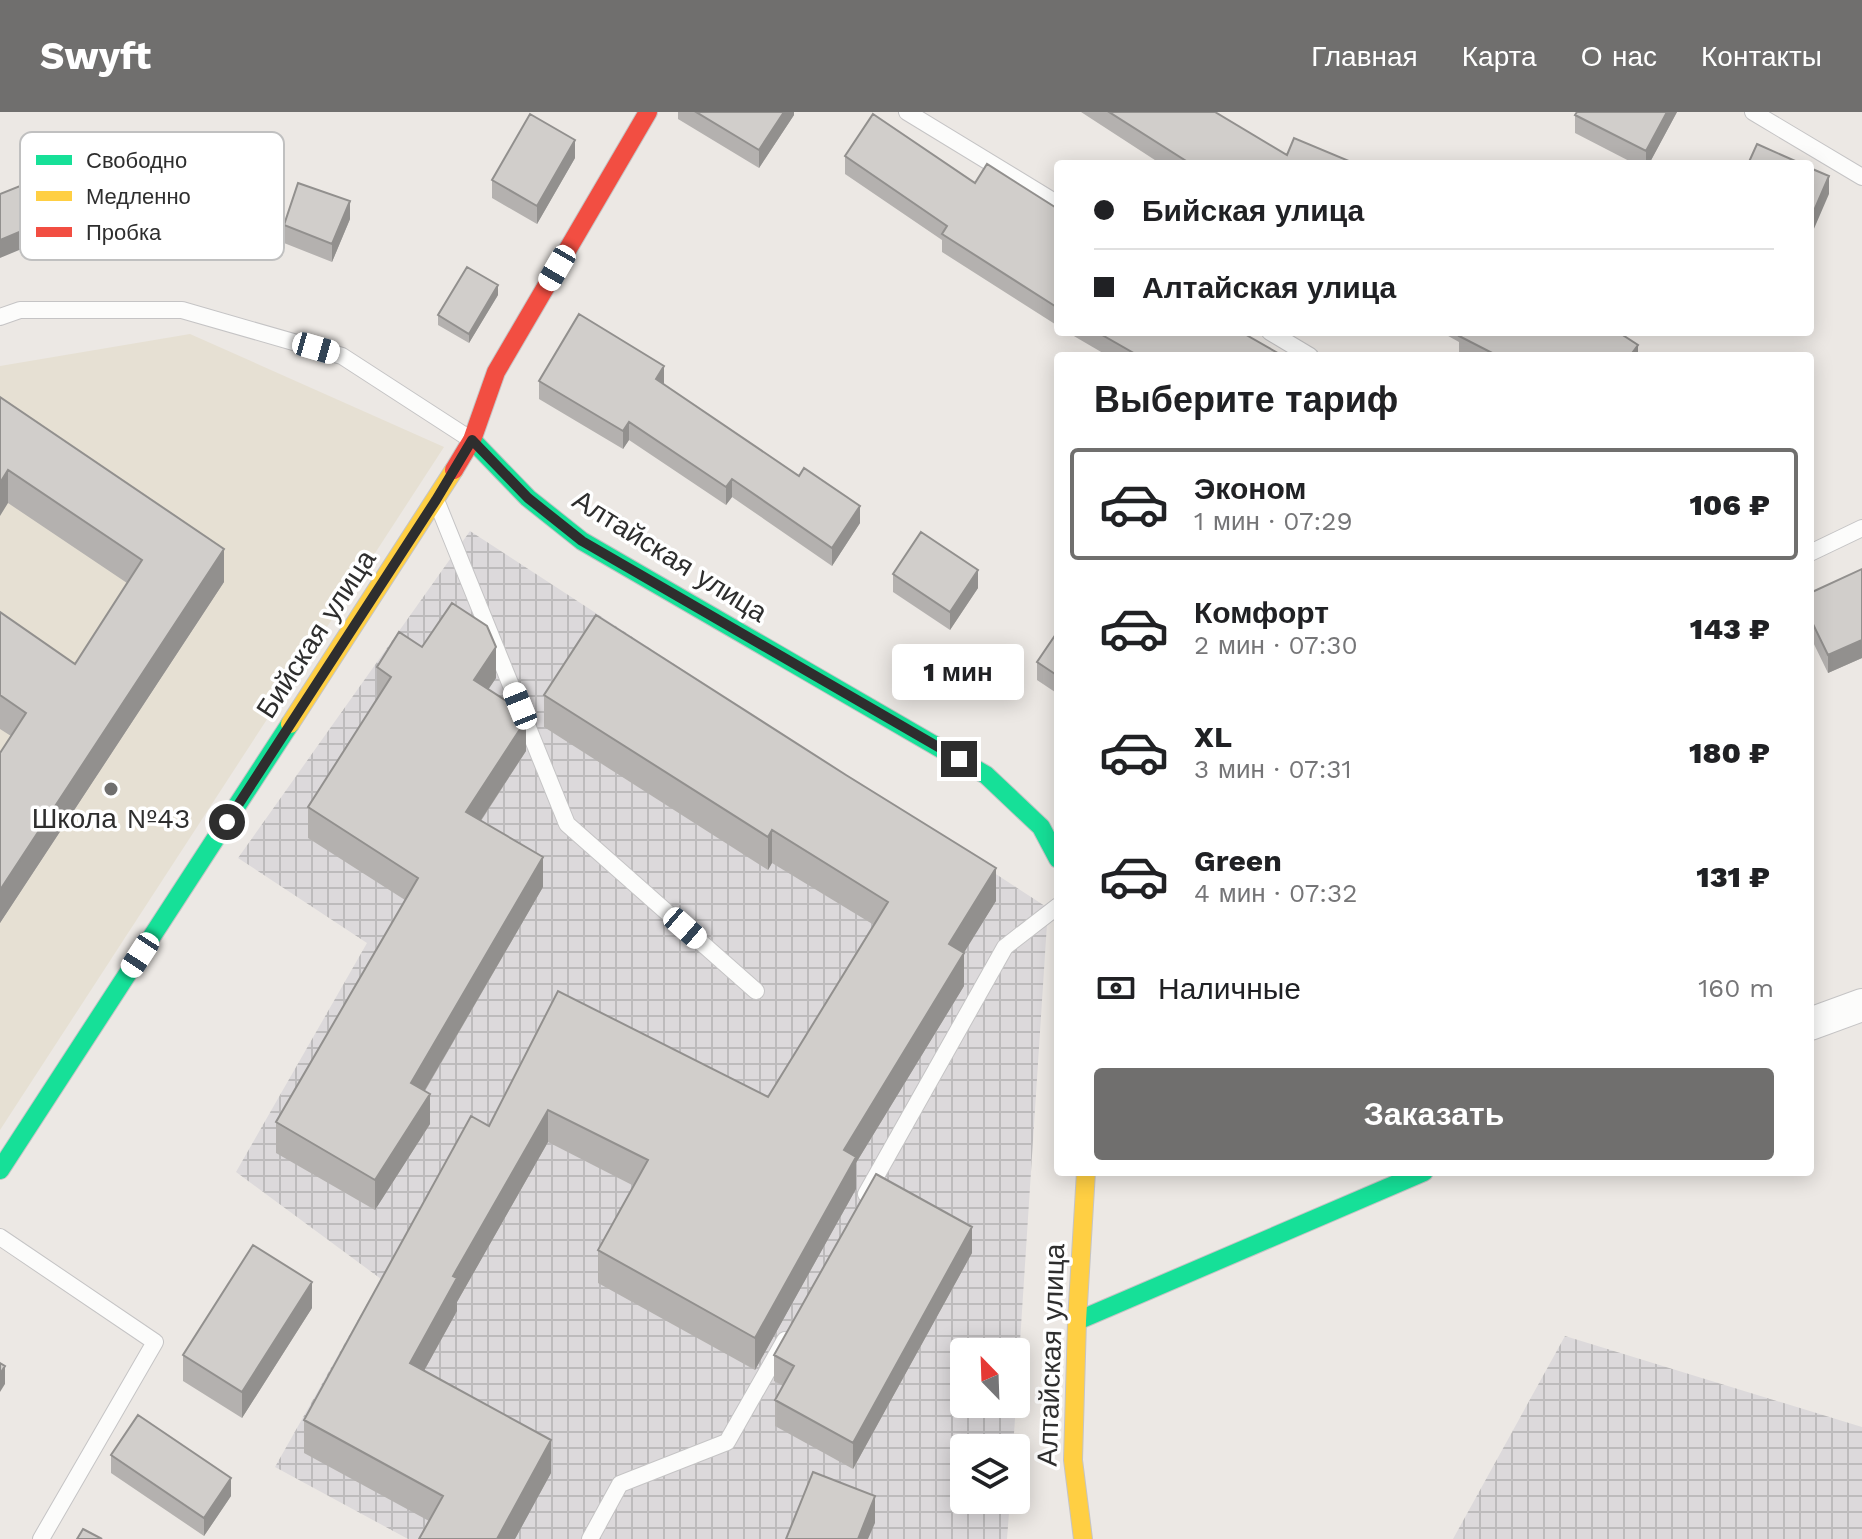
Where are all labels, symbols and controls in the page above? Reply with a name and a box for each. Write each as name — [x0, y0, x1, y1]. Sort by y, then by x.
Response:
text: Swyft — [40, 34, 151, 78]
text: Главная — [1311, 40, 1418, 73]
text: Карта — [1462, 40, 1537, 73]
text: О нас — [1581, 40, 1657, 73]
text: Контакты — [1701, 40, 1822, 73]
legend — [20, 132, 284, 260]
text: Свободно — [86, 148, 187, 173]
text: Медленно — [86, 184, 191, 209]
text: Бийская улица — [1142, 193, 1364, 228]
text: Пробка — [86, 220, 162, 245]
car — [535, 241, 579, 295]
text: Алтайская улица — [1142, 270, 1396, 305]
car — [290, 330, 342, 366]
text: Выберите тариф — [1094, 379, 1398, 421]
icon: car — [1098, 468, 1170, 540]
text: Эконом — [1194, 471, 1307, 506]
street label: Алтайская улица — [567, 483, 774, 629]
text: 106 ₽ — [1689, 487, 1770, 522]
text: 1 мин · 07:29 — [1194, 506, 1353, 536]
street label: Бийская улица — [249, 543, 383, 724]
icon: car — [1098, 592, 1170, 664]
text: Комфорт — [1194, 595, 1329, 630]
text: 143 ₽ — [1690, 611, 1770, 646]
text: 2 мин · 07:30 — [1194, 630, 1358, 660]
callout: 1 мин — [893, 643, 1025, 699]
text: 1 мин — [923, 657, 993, 687]
car — [500, 679, 540, 733]
icon: car — [1098, 716, 1170, 788]
text: XL — [1194, 719, 1232, 754]
text: 180 ₽ — [1689, 735, 1770, 770]
route end — [941, 741, 977, 777]
text: 3 мин · 07:31 — [1194, 754, 1352, 784]
marker: Школа №43 — [102, 780, 120, 798]
place label: Школа №43 — [32, 802, 190, 835]
route start — [209, 804, 245, 840]
icon: car — [1098, 840, 1170, 912]
text: Green — [1194, 843, 1282, 878]
text: 131 ₽ — [1696, 859, 1770, 894]
text: 4 мин · 07:32 — [1194, 878, 1357, 908]
car — [659, 903, 711, 953]
car — [117, 928, 163, 982]
icon: cash — [1094, 966, 1138, 1010]
text: Наличные — [1158, 971, 1301, 1006]
text: 160 m — [1698, 973, 1774, 1003]
button: Заказать — [1094, 1068, 1774, 1160]
street label: Алтайская улица — [1031, 1243, 1071, 1467]
north arrow — [950, 1338, 1030, 1418]
map controls — [950, 1338, 1030, 1514]
button: layers — [950, 1434, 1030, 1514]

